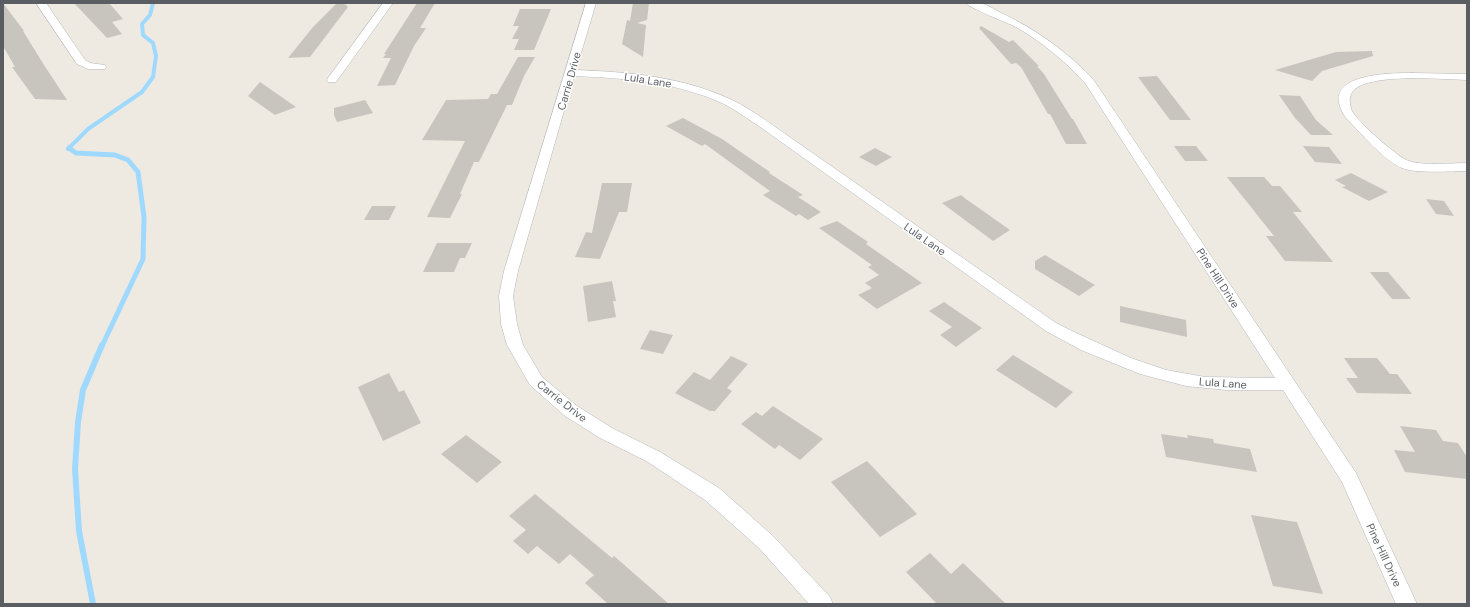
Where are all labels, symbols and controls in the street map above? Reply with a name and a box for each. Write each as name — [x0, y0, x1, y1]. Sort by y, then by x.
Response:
street label: Carrie Drive — [554, 50, 584, 112]
street label: Lula Lane — [623, 69, 673, 91]
street label: Lula Lane — [901, 220, 949, 258]
street label: Pine Hill Drive — [1193, 245, 1243, 311]
street label: Lula Lane — [1199, 374, 1247, 392]
street label: Carrie Drive — [534, 377, 590, 425]
street label: Pine Hill Drive — [1363, 521, 1405, 589]

